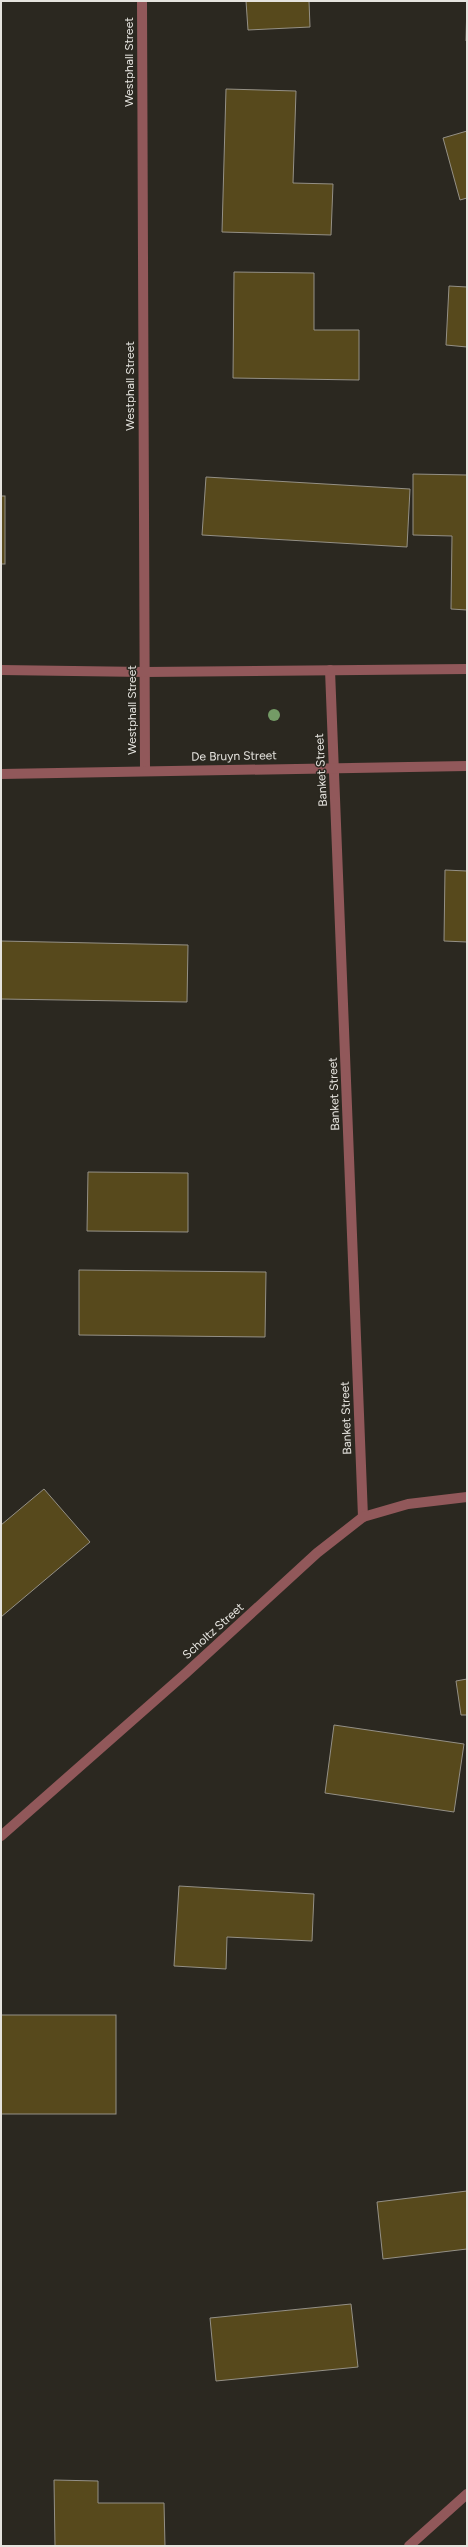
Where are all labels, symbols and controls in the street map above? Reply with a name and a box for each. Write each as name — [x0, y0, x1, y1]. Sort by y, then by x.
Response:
street label: Westphall Street — [122, 17, 136, 107]
street label: Westphall Street — [123, 341, 137, 431]
street label: Westphall Street — [125, 665, 139, 755]
street label: Banket Street — [312, 732, 330, 807]
street label: De Bruyn Street — [191, 748, 277, 764]
street label: Banket Street — [326, 1057, 342, 1131]
street label: Banket Street — [338, 1381, 354, 1455]
street label: Scholtz Street — [180, 1600, 247, 1662]

